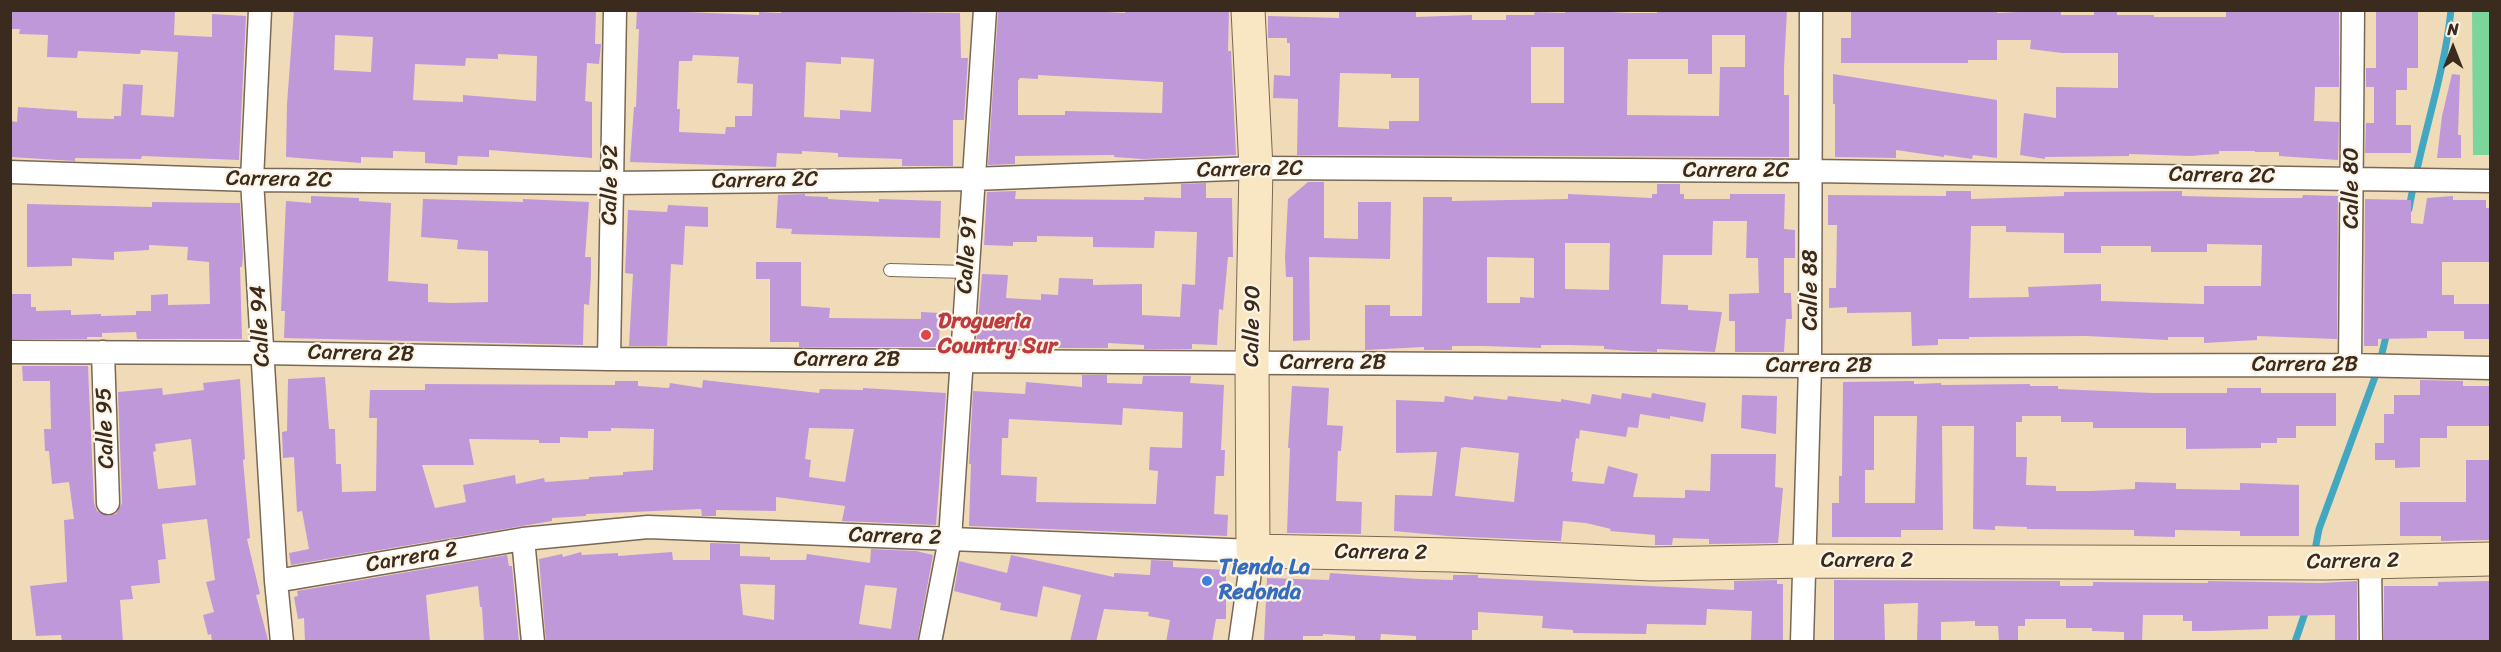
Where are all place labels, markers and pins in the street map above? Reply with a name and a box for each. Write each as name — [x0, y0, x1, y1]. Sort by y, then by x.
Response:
place label: Drogueria Country Sur — [938, 309, 1057, 360]
marker: Drogueria Country Sur — [919, 328, 933, 342]
place label: Tienda La Redonda — [1219, 555, 1310, 606]
marker: Tienda La Redonda — [1200, 574, 1214, 588]

